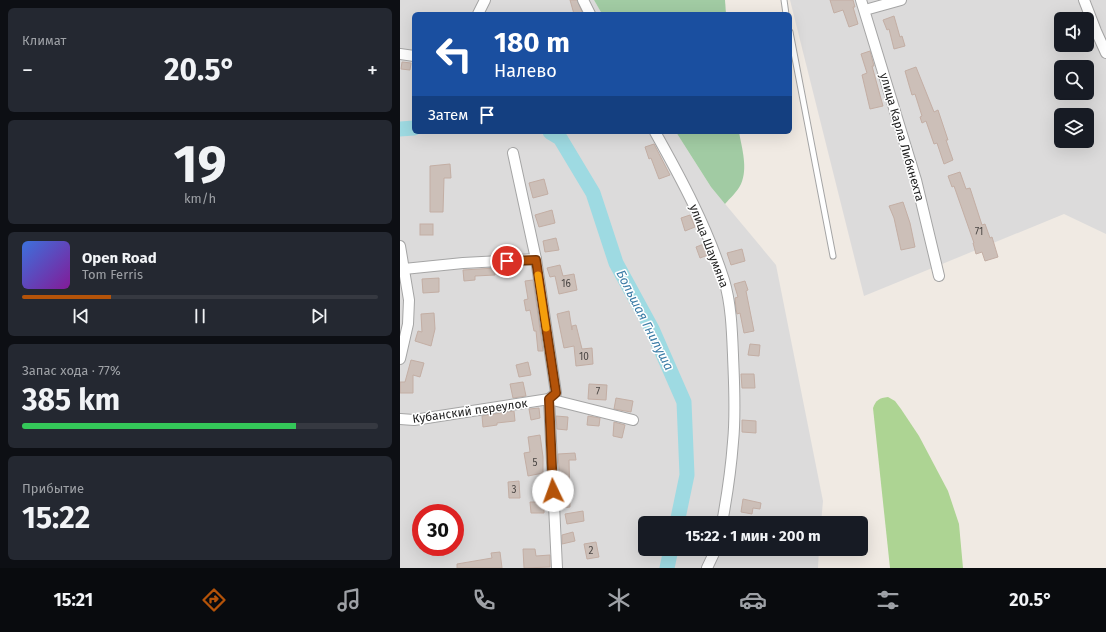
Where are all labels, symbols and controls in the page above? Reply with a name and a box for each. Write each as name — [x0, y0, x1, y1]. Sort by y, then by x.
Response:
map controls — [1054, 12, 1094, 148]
button: sound — [1054, 12, 1094, 52]
text: 180 m — [494, 26, 570, 59]
icon: left — [428, 28, 480, 80]
text: Климат — [22, 33, 66, 48]
text: 20.5° — [164, 52, 236, 88]
text: − — [22, 57, 33, 84]
text: + — [367, 57, 378, 84]
text: Налево — [494, 60, 557, 82]
button: search — [1054, 60, 1094, 100]
street label: улица Карла Либкнехта — [877, 71, 927, 203]
icon: arrive — [476, 104, 498, 126]
text: Затем — [428, 106, 468, 124]
button: layers — [1054, 108, 1094, 148]
text: 19 — [173, 133, 227, 196]
text: km/h — [184, 191, 216, 206]
street label: улица Шаумяна — [687, 202, 731, 290]
house number: 71 — [975, 226, 983, 238]
pin — [490, 244, 524, 278]
text: Open Road — [82, 249, 157, 267]
icon: arrive — [496, 250, 518, 272]
text: Tom Ferris — [82, 267, 143, 282]
water label: Большая Гнилуша — [613, 267, 677, 373]
house number: 16 — [561, 278, 571, 290]
icon: previous — [70, 305, 92, 327]
icon: pause — [189, 305, 211, 327]
icon: next — [308, 305, 330, 327]
house number: 10 — [579, 351, 589, 363]
text: Запас хода · 77% — [22, 363, 121, 378]
text: 385 km — [22, 382, 120, 418]
house number: 7 — [596, 386, 601, 398]
street label: Кубанский переулок — [412, 396, 529, 426]
house number: 5 — [532, 457, 538, 469]
position arrow — [532, 470, 574, 512]
text: Прибытие — [22, 481, 84, 496]
house number: 3 — [512, 484, 517, 496]
text: 15:22 — [22, 500, 90, 536]
speed limit sign: 30 — [412, 504, 464, 556]
text: 15:22 · 1 мин · 200 m — [685, 527, 821, 545]
house number: 2 — [589, 545, 594, 557]
icon: directions — [200, 586, 228, 614]
icon: music — [335, 586, 363, 614]
icon: phone — [470, 586, 498, 614]
icon: climate — [605, 586, 633, 614]
icon: car — [739, 586, 767, 614]
icon: filters — [874, 586, 902, 614]
text: 15:21 — [53, 589, 93, 611]
text: 20.5° — [1009, 589, 1052, 611]

